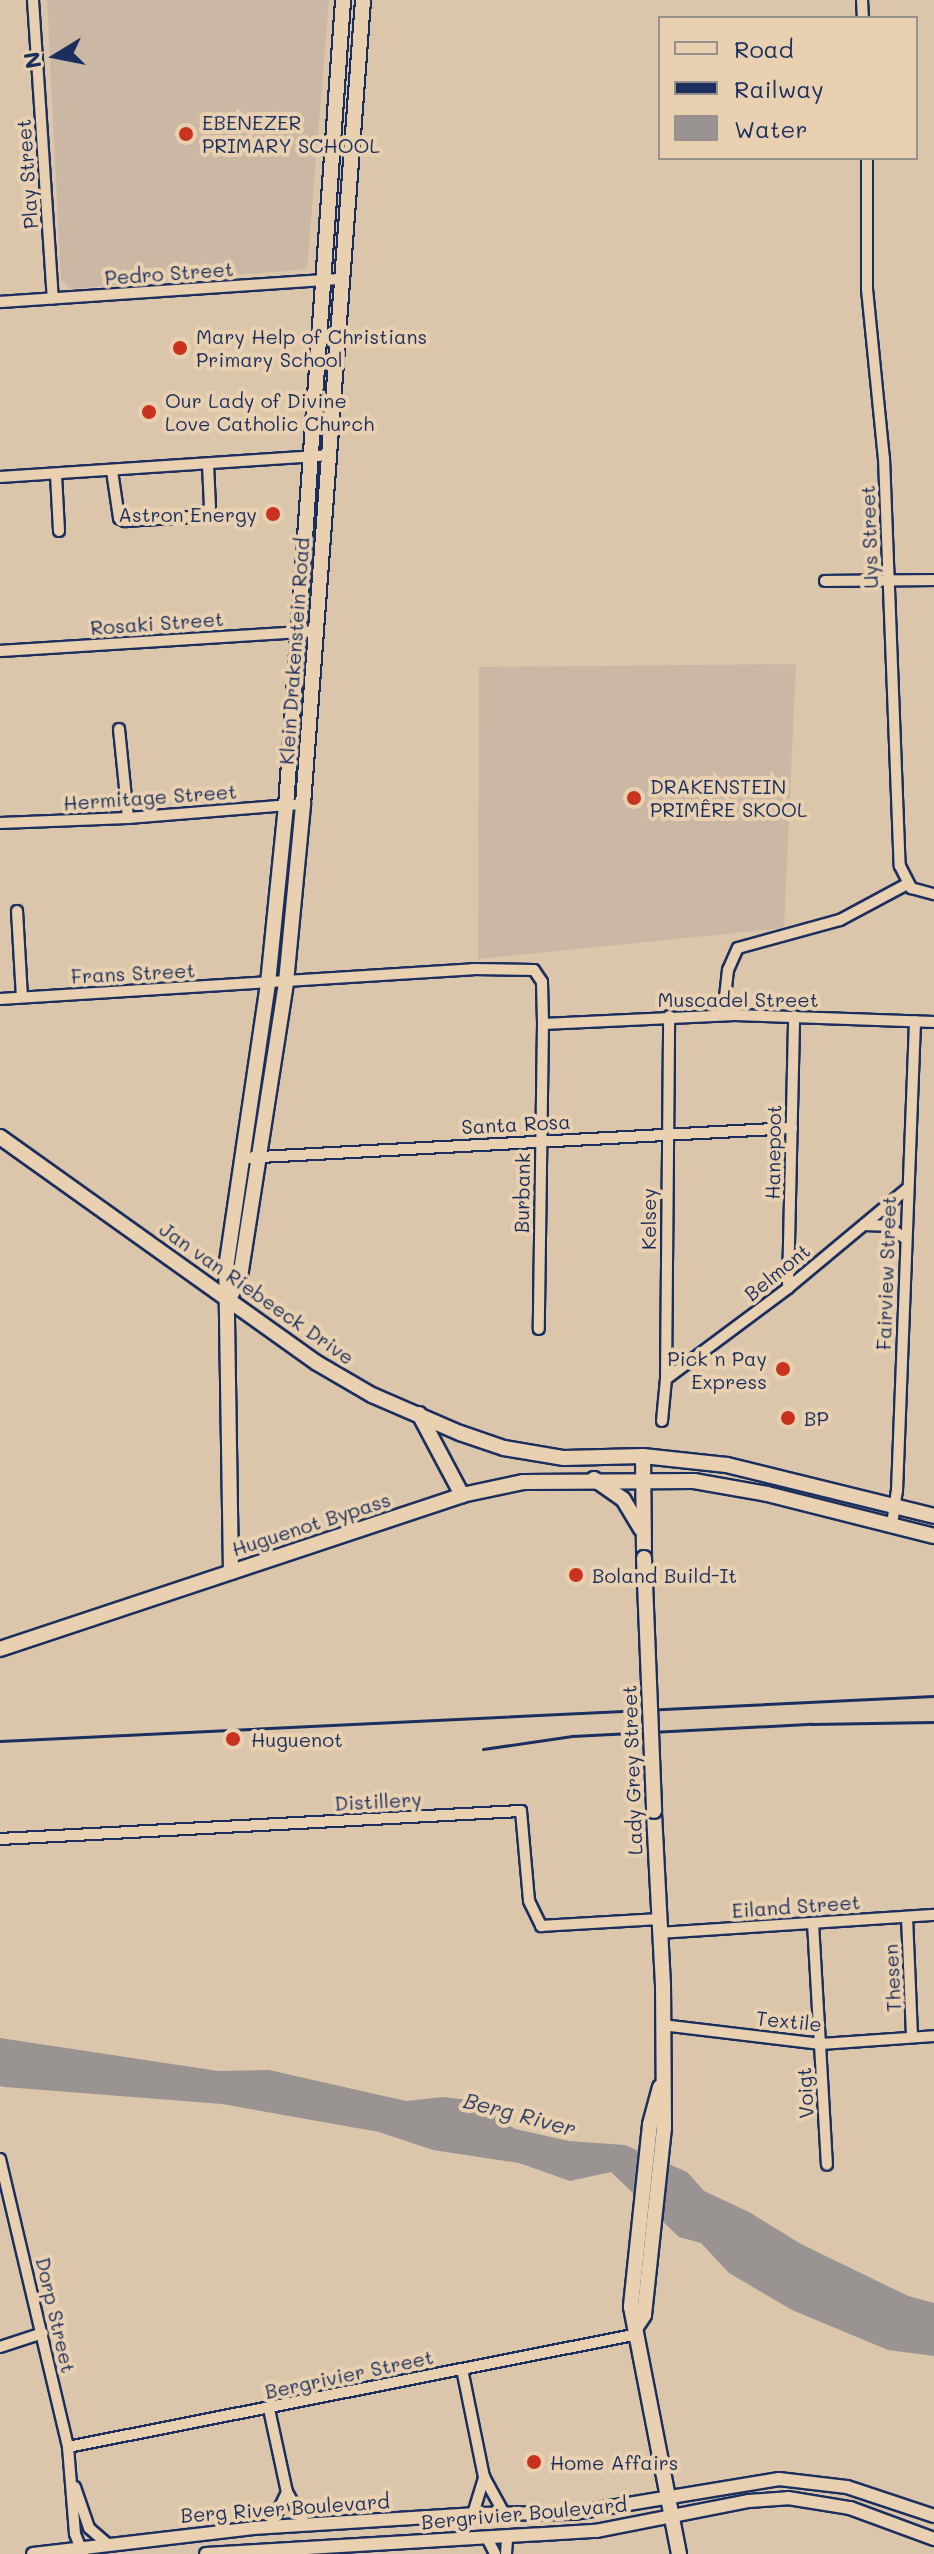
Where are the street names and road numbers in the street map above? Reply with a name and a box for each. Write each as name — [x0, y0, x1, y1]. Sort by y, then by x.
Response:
street label: Play Street — [11, 118, 43, 230]
street label: Pedro Street — [104, 257, 234, 289]
street label: Uys Street — [855, 485, 883, 589]
street label: Klein Drakenstein Road — [274, 537, 314, 765]
street label: Rosaki Street — [89, 606, 225, 640]
street label: Hermitage Street — [62, 779, 238, 815]
street label: Frans Street — [70, 958, 196, 988]
street label: Muscadel Street — [658, 987, 818, 1011]
street label: Hanepoot — [760, 1104, 786, 1200]
street label: Santa Rosa — [461, 1109, 571, 1139]
street label: Burbank — [509, 1153, 535, 1233]
street label: Kelsey — [636, 1188, 660, 1250]
street label: Fairview Street — [871, 1195, 901, 1351]
street label: Jan van Riebeeck Drive — [155, 1217, 359, 1369]
street label: Belmont — [739, 1238, 815, 1306]
street label: Huguenot Bypass — [229, 1487, 393, 1561]
street label: Lady Grey Street — [617, 1685, 647, 1855]
street label: Distillery — [334, 1787, 422, 1815]
street label: Eiland Street — [731, 1890, 861, 1922]
street label: Thesen — [878, 1943, 906, 2013]
street label: Textile — [755, 2006, 823, 2036]
street label: Voigt — [792, 2067, 818, 2119]
street label: Dorp Street — [31, 2255, 81, 2375]
street label: Bergrivier Street — [262, 2344, 436, 2404]
street label: Berg River Boulevard — [180, 2489, 390, 2527]
street label: Bergrivier Boulevard — [420, 2492, 628, 2534]

